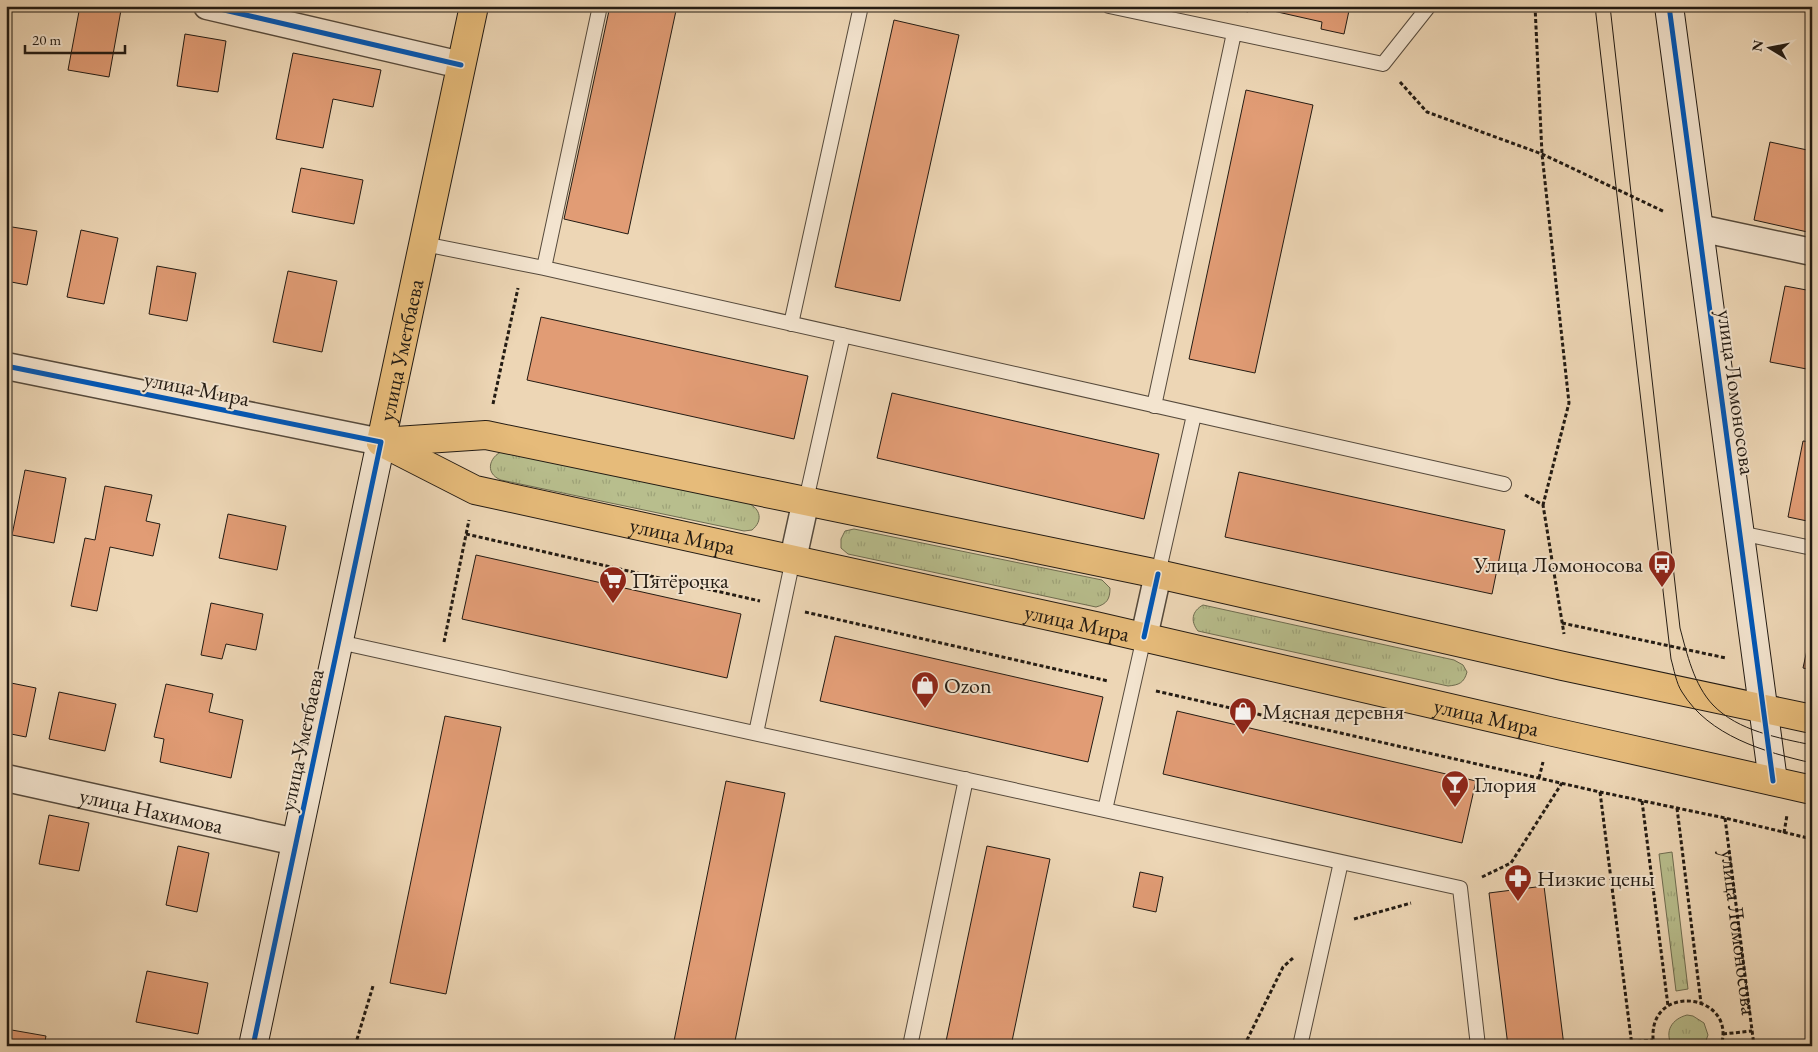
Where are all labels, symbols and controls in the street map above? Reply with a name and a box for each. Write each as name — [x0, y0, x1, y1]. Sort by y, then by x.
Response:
scale bar — [25, 22, 125, 54]
north arrow — [1746, 22, 1796, 72]
text: 20 m — [32, 30, 61, 49]
text: N — [1747, 38, 1767, 53]
street label: улица Уметбаева — [372, 276, 430, 424]
street label: улица Ломоносова — [1711, 308, 1762, 477]
street label: улица Мира — [142, 364, 252, 413]
street label: улица Мира — [627, 510, 738, 562]
bus stop icon: Улица Ломоносова — [1647, 549, 1677, 588]
place label: Улица Ломоносова — [1473, 550, 1643, 579]
supermarket icon: Пятёрочка — [598, 565, 628, 604]
place label: Пятёрочка — [632, 566, 729, 595]
street label: улица Мира — [1022, 597, 1133, 649]
street label: улица Уметбаева — [272, 666, 331, 814]
shop icon: Ozon — [910, 670, 940, 709]
place label: Ozon — [944, 671, 992, 700]
street label: улица Мира — [1431, 691, 1542, 743]
shop icon: Мясная деревня — [1228, 696, 1258, 735]
place label: Мясная деревня — [1262, 697, 1404, 726]
bar icon: Глория — [1440, 769, 1470, 808]
place label: Глория — [1474, 770, 1537, 799]
street label: улица Нахимова — [77, 781, 226, 841]
street label: улица Ломоносова — [1714, 848, 1764, 1017]
pharmacy icon: Низкие цены — [1503, 863, 1533, 902]
place label: Низкие цены — [1537, 864, 1655, 893]

